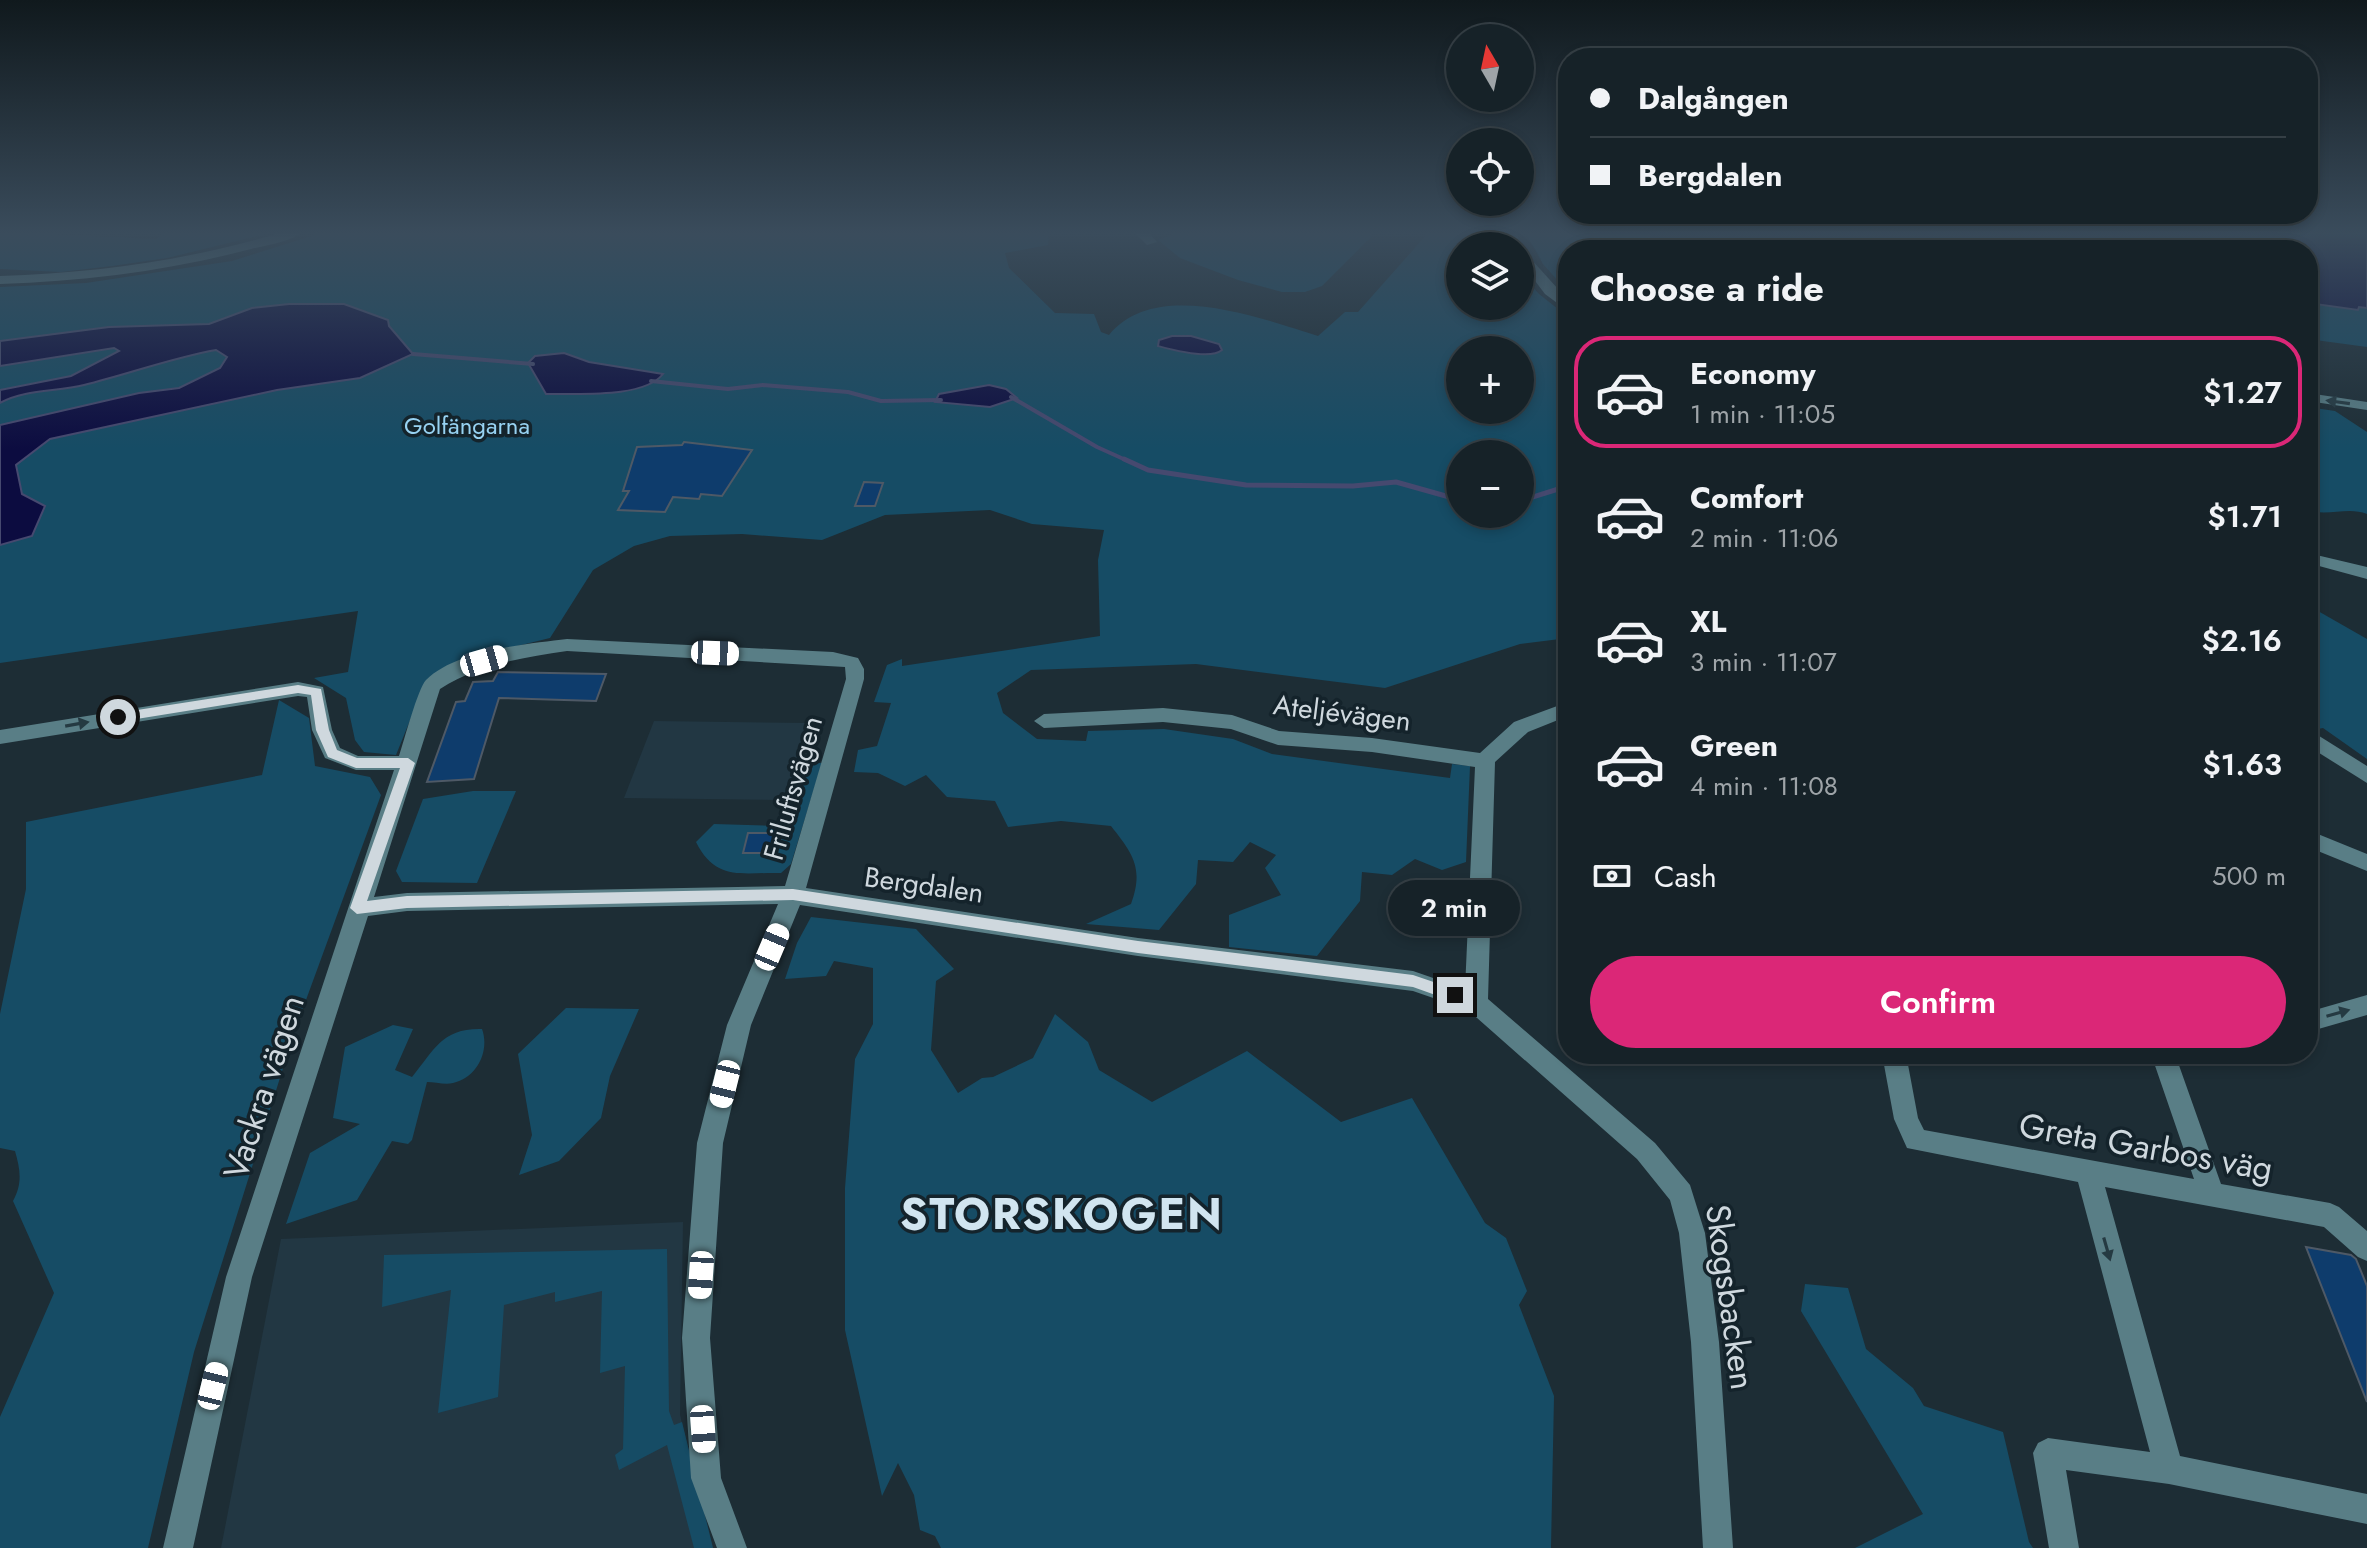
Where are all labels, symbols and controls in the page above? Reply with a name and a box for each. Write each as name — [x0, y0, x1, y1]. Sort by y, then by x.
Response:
north arrow — [1446, 24, 1534, 112]
map controls — [1446, 24, 1534, 528]
text: Dalgången — [1638, 77, 1789, 120]
button: locate — [1446, 128, 1534, 216]
text: Bergdalen — [1638, 154, 1783, 197]
button: layers — [1446, 232, 1534, 320]
text: Choose a ride — [1590, 262, 1824, 314]
button: + — [1446, 336, 1534, 424]
text: Economy — [1690, 352, 1816, 395]
icon: car — [1594, 356, 1666, 428]
text: $1.27 — [2203, 371, 2282, 414]
text: 1 min · 11:05 — [1690, 395, 1835, 433]
one-way arrow — [2325, 395, 2350, 408]
park label: Golfängarna — [404, 408, 530, 443]
button: − — [1446, 440, 1534, 528]
text: Comfort — [1690, 476, 1803, 519]
icon: car — [1594, 480, 1666, 552]
text: $1.71 — [2207, 495, 2282, 538]
text: 2 min · 11:06 — [1690, 519, 1838, 557]
text: XL — [1690, 600, 1726, 643]
icon: car — [1594, 604, 1666, 676]
text: $2.16 — [2201, 619, 2282, 662]
car — [691, 640, 739, 666]
car — [458, 643, 510, 679]
text: 3 min · 11:07 — [1690, 643, 1837, 681]
street label: Ateljévägen — [1271, 684, 1413, 742]
route start — [100, 699, 136, 735]
street label: Friluftsvägen — [753, 711, 833, 865]
one-way arrow — [65, 718, 90, 730]
text: Green — [1690, 724, 1778, 767]
icon: car — [1594, 728, 1666, 800]
text: $1.63 — [2202, 743, 2282, 786]
text: 4 min · 11:08 — [1690, 767, 1838, 805]
icon: cash — [1590, 854, 1634, 898]
text: Cash — [1654, 855, 1717, 898]
street label: Bergdalen — [862, 856, 986, 914]
text: 500 m — [2212, 857, 2286, 895]
callout: 2 min — [1389, 879, 1521, 935]
text: 2 min — [1421, 889, 1487, 927]
car — [752, 920, 792, 974]
button: Confirm — [1590, 956, 2286, 1048]
route end — [1437, 977, 1473, 1013]
street label: Vackra vägen — [211, 989, 317, 1185]
one-way arrow — [2326, 1006, 2350, 1019]
car — [708, 1058, 742, 1110]
street label: Greta Garbos väg — [2015, 1101, 2277, 1193]
district label: STORSKOGEN — [900, 1182, 1224, 1246]
street label: Skogsbacken — [1693, 1201, 1767, 1393]
one-way arrow — [2102, 1236, 2114, 1261]
car — [687, 1250, 715, 1300]
car — [196, 1360, 230, 1412]
car — [689, 1404, 717, 1454]

